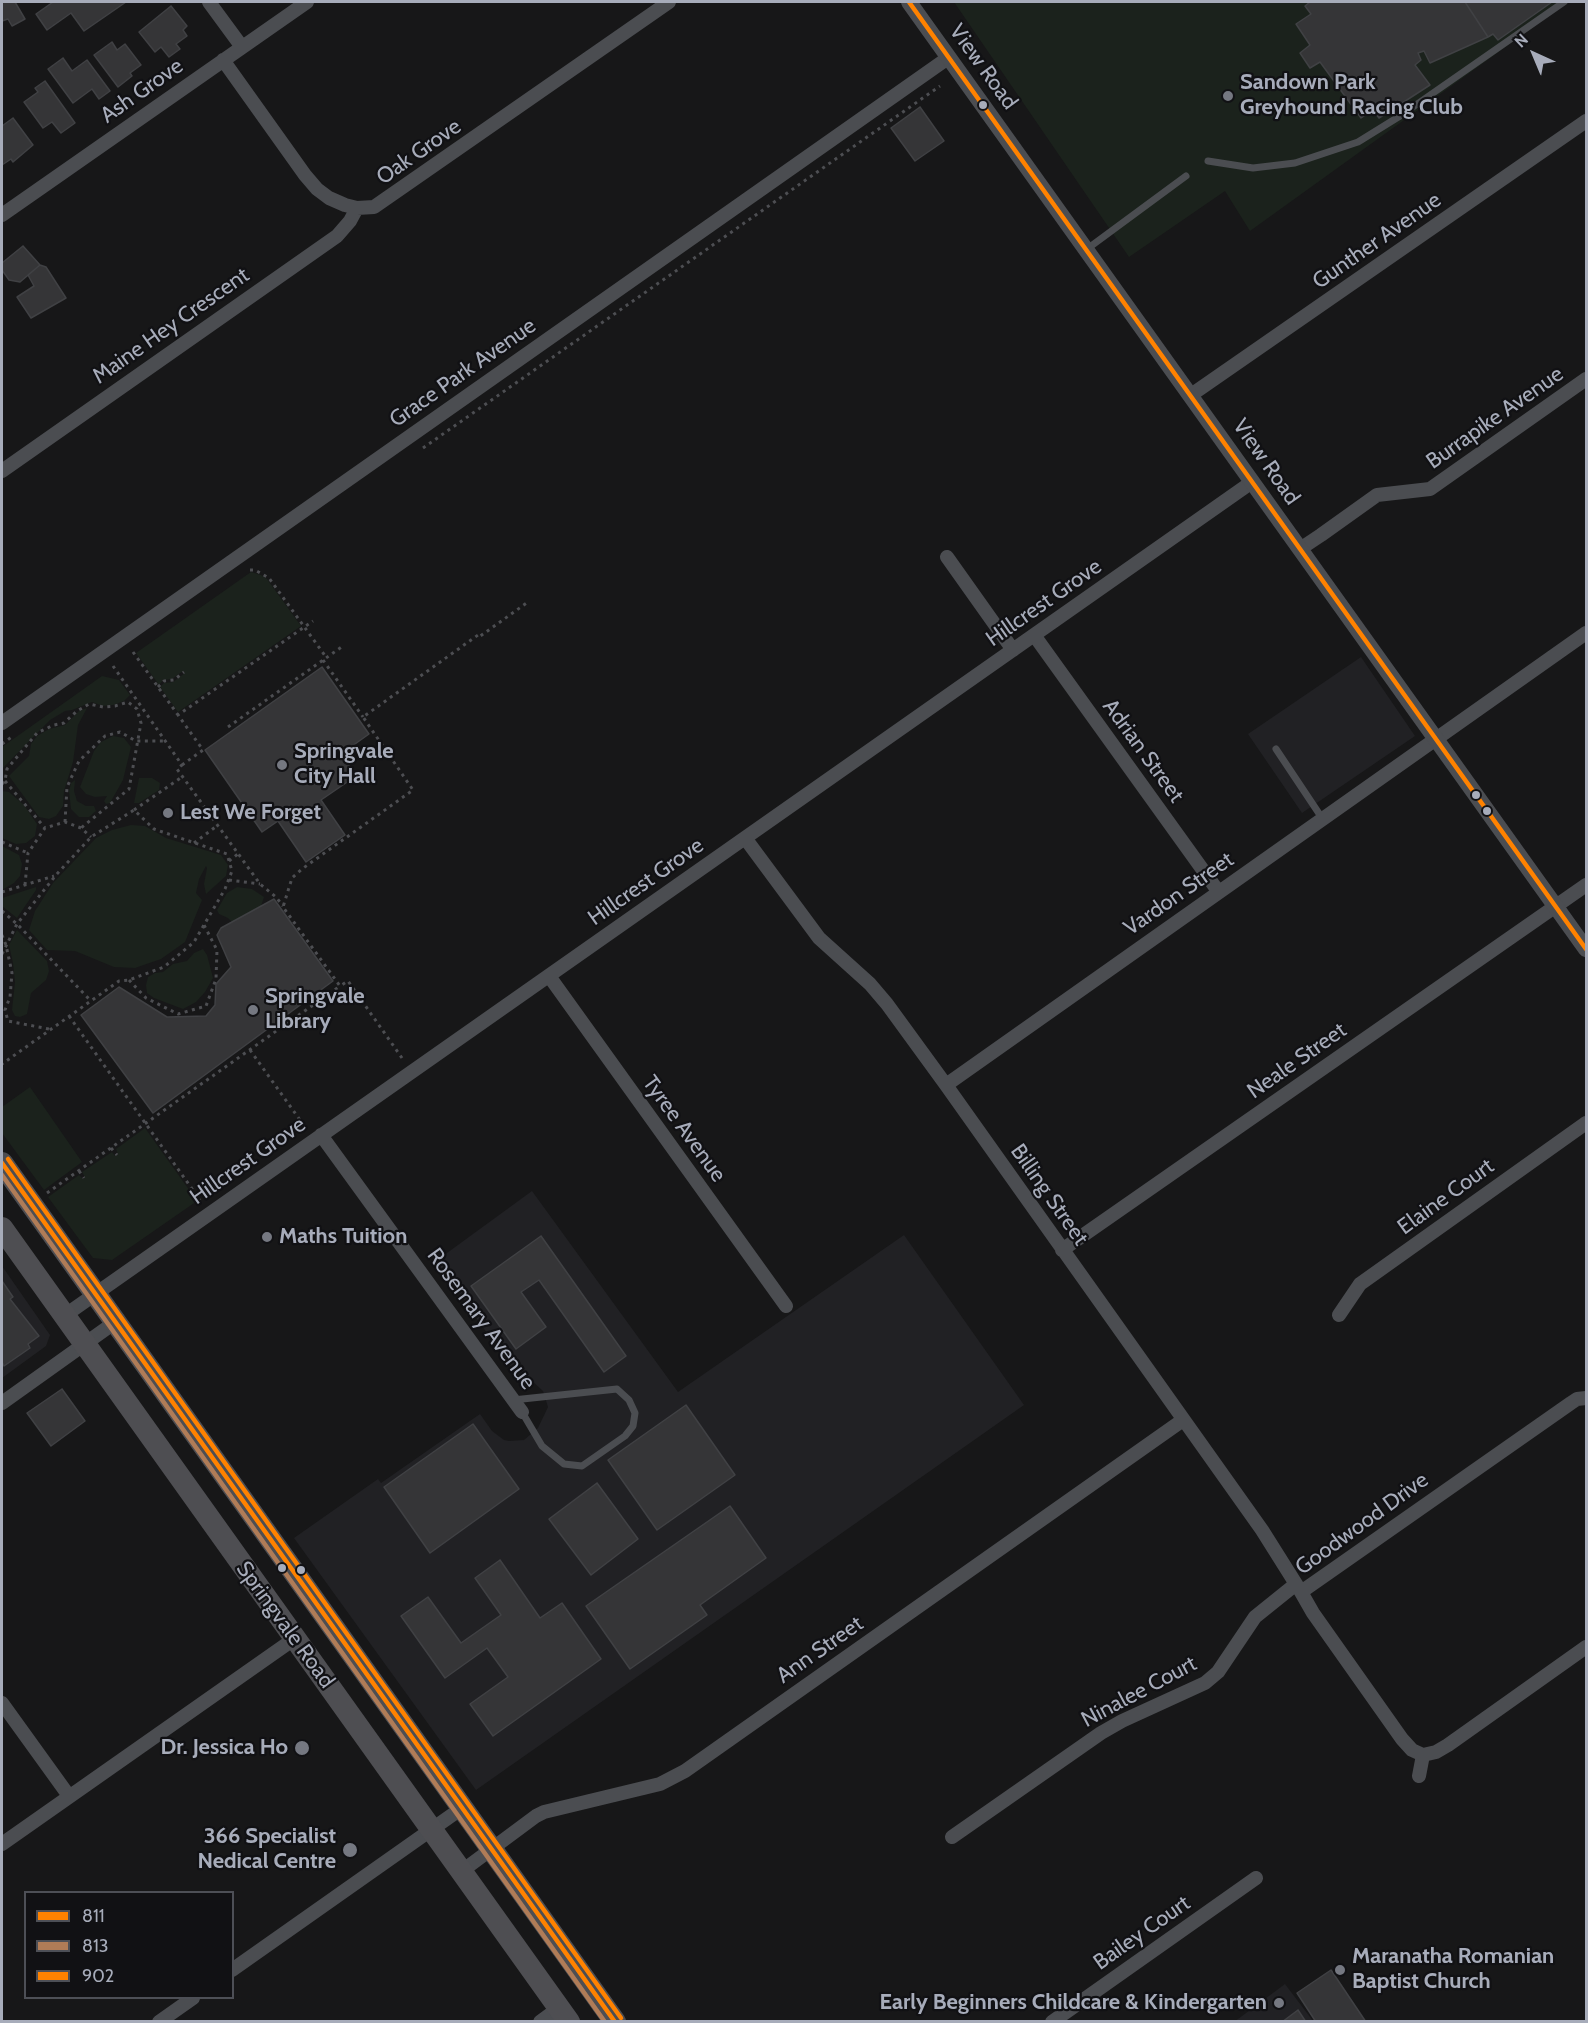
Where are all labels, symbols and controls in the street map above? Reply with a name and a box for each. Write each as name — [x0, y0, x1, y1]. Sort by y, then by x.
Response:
street label: View Road — [943, 19, 1023, 115]
north arrow — [1504, 24, 1564, 84]
text: N — [1510, 30, 1532, 51]
street label: Ash Grove — [96, 53, 188, 129]
place label: Sandown Park Greyhound Racing Club — [1240, 70, 1463, 122]
marker: Sandown Park Greyhound Racing Club — [1221, 89, 1235, 103]
unlabelled marker — [977, 99, 989, 111]
street label: Oak Grove — [372, 113, 466, 191]
street label: Gunther Avenue — [1308, 187, 1446, 295]
street label: Maine Hey Crescent — [88, 262, 254, 390]
street label: Grace Park Avenue — [385, 313, 541, 433]
street label: Burrapike Avenue — [1421, 361, 1569, 475]
street label: View Road — [1227, 414, 1305, 510]
street label: Hillcrest Grove — [981, 554, 1107, 652]
street label: Adrian Street — [1097, 694, 1189, 808]
place label: Springvale City Hall — [294, 739, 394, 790]
marker: Springvale City Hall — [275, 758, 289, 772]
unlabelled marker — [1470, 789, 1482, 801]
place label: Lest We Forget — [180, 800, 321, 826]
unlabelled marker — [1481, 805, 1493, 817]
marker: Lest We Forget — [161, 806, 175, 820]
street label: Hillcrest Grove — [583, 833, 709, 931]
street label: Vardon Street — [1119, 847, 1239, 941]
place label: Springvale Library — [265, 984, 365, 1036]
marker: Springvale Library — [246, 1003, 260, 1017]
street label: Neale Street — [1242, 1017, 1352, 1105]
street label: Tyree Avenue — [637, 1071, 731, 1187]
street label: Hillcrest Grove — [185, 1112, 311, 1210]
street label: Billing Street — [1005, 1139, 1093, 1251]
street label: Elaine Court — [1393, 1153, 1499, 1241]
place label: Maths Tuition — [279, 1224, 407, 1250]
marker: Maths Tuition — [260, 1230, 274, 1244]
street label: Rosemary Avenue — [421, 1243, 541, 1395]
street label: Goodwood Drive — [1290, 1467, 1434, 1581]
street label: Springvale Road — [230, 1557, 340, 1693]
unlabelled marker — [276, 1562, 288, 1574]
unlabelled marker — [295, 1564, 307, 1576]
street label: Ann Street — [772, 1611, 868, 1689]
street label: Ninalee Court — [1077, 1651, 1201, 1733]
place label: Dr. Jessica Ho — [161, 1735, 288, 1761]
marker: Dr. Jessica Ho — [293, 1739, 311, 1757]
place label: 366 Specialist Nedical Centre — [197, 1824, 336, 1876]
marker: 366 Specialist Nedical Centre — [341, 1841, 359, 1859]
street label: Bailey Court — [1089, 1890, 1195, 1976]
legend — [24, 1891, 234, 1999]
text: 811 — [82, 1905, 105, 1927]
text: 813 — [82, 1935, 109, 1957]
place label: Maranatha Romanian Baptist Church — [1352, 1944, 1554, 1996]
marker: Maranatha Romanian Baptist Church — [1333, 1963, 1347, 1977]
text: 902 — [82, 1965, 114, 1987]
place label: Early Beginners Childcare & Kindergarten — [880, 1990, 1267, 2016]
marker: Early Beginners Childcare & Kindergarten — [1272, 1996, 1286, 2010]

